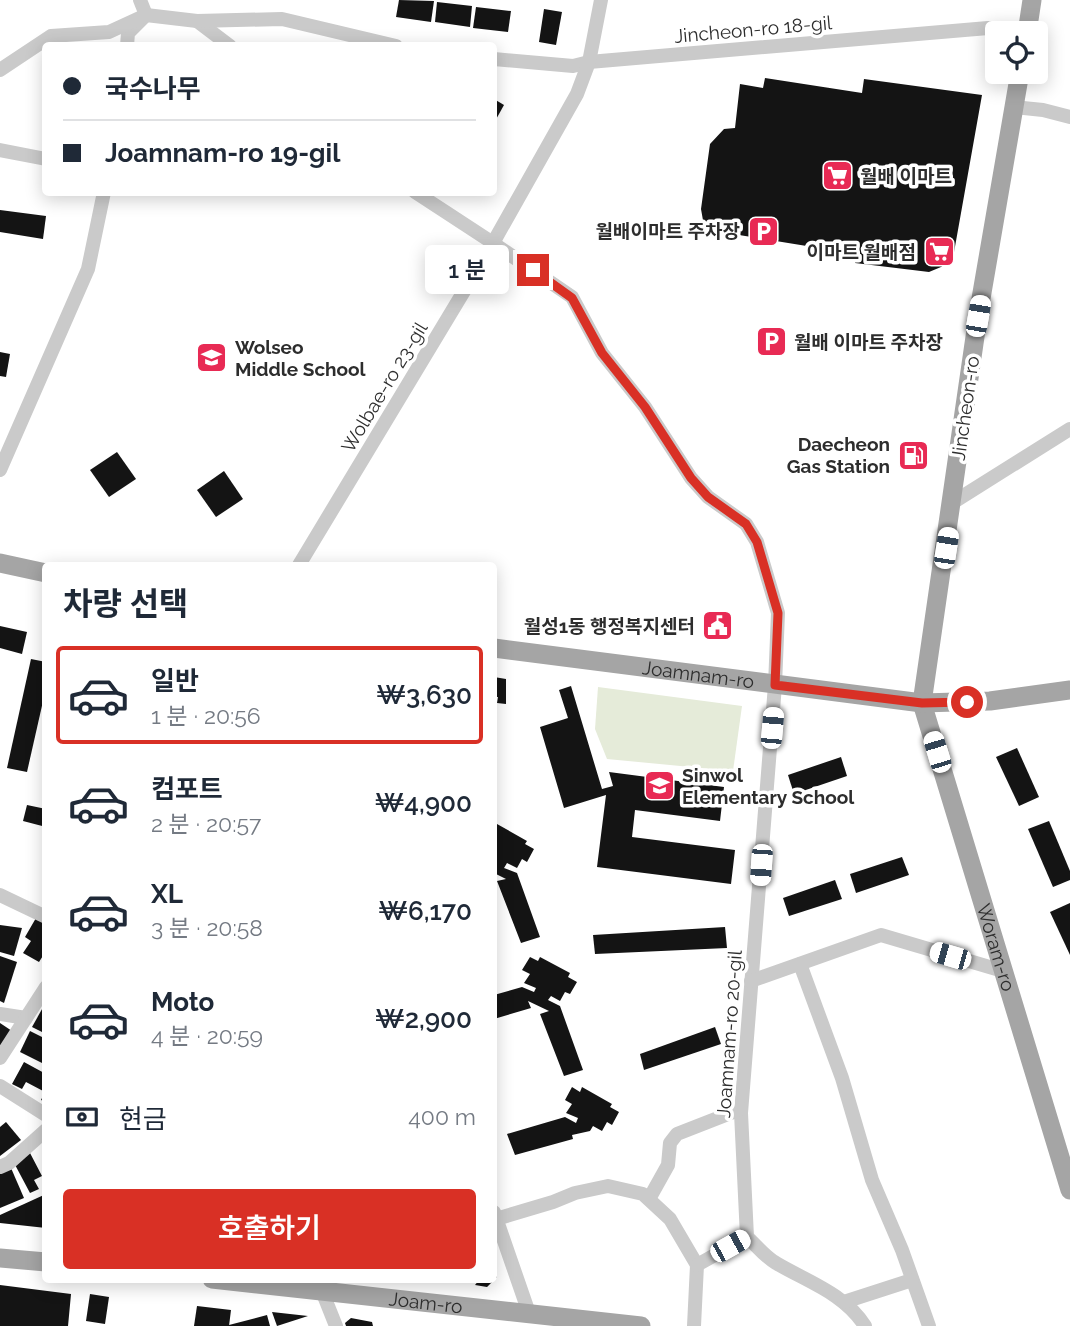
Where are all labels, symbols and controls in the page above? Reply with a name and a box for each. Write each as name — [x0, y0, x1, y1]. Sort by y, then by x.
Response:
street label: Jincheon-ro 18-gil — [673, 11, 834, 47]
map controls — [985, 21, 1048, 84]
button: locate — [985, 21, 1048, 84]
text: 국수나무 — [105, 74, 201, 104]
text: Joamnam-ro 19-gil — [105, 138, 340, 168]
supermarket icon: 월배 이마트 — [820, 159, 854, 193]
place label: 월배 이마트 — [860, 165, 952, 187]
parking icon: 월배이마트 주차장 — [746, 214, 780, 248]
place label: 월배이마트 주차장 — [596, 220, 740, 242]
supermarket icon: 이마트 월배점 — [922, 235, 956, 269]
place label: 이마트 월배점 — [807, 241, 916, 263]
callout: 1 분 — [424, 246, 508, 294]
route end — [517, 254, 549, 286]
text: 1 분 — [448, 256, 486, 283]
car — [965, 293, 992, 339]
street label: Wolbae-ro 23-gil — [336, 317, 432, 456]
parking icon: 월배 이마트 주차장 — [754, 325, 788, 359]
place label: 월배 이마트 주차장 — [794, 331, 943, 353]
place label: Wolseo Middle School — [235, 336, 367, 380]
school or university icon: Wolseo Middle School — [195, 341, 229, 375]
street label: Jincheon-ro — [947, 354, 983, 462]
place label: Daecheon Gas Station — [787, 433, 890, 477]
fuel station icon: Daecheon Gas Station — [896, 438, 930, 472]
car — [933, 526, 960, 570]
text: 차량 선택 — [63, 585, 188, 622]
public building icon: 월성1동 행정복지센터 — [701, 609, 735, 643]
place label: 월성1동 행정복지센터 — [524, 615, 695, 637]
street label: Joamnam-ro — [641, 656, 756, 692]
icon: car — [67, 664, 130, 727]
text: 일반 — [151, 666, 199, 696]
text: ₩3,630 — [376, 680, 472, 710]
route start — [951, 686, 983, 718]
text: 1 분 · 20:56 — [151, 702, 261, 729]
car — [760, 706, 785, 750]
car — [921, 729, 954, 775]
place label: Sinwol Elementary School — [682, 764, 855, 808]
school or university icon: Sinwol Elementary School — [642, 769, 676, 803]
icon: car — [67, 772, 130, 835]
text: 컴포트 — [151, 774, 223, 804]
text: ₩4,900 — [375, 788, 472, 818]
text: 2 분 · 20:57 — [151, 810, 261, 837]
car — [750, 843, 773, 887]
text: XL — [151, 879, 183, 909]
icon: car — [67, 880, 130, 943]
text: ₩6,170 — [378, 896, 472, 926]
street label: Woram-ro — [973, 901, 1020, 994]
text: 3 분 · 20:58 — [151, 914, 263, 941]
car — [927, 940, 974, 972]
street label: Joamnam-ro 20-gil — [712, 949, 746, 1119]
text: Moto — [151, 987, 214, 1017]
icon: car — [67, 988, 130, 1051]
text: ₩2,900 — [375, 1004, 472, 1034]
text: 4 분 · 20:59 — [151, 1022, 263, 1049]
icon: cash — [63, 1098, 101, 1136]
text: 400 m — [408, 1103, 476, 1130]
text: 현금 — [119, 1104, 167, 1134]
button: 호출하기 — [63, 1189, 476, 1269]
car — [707, 1227, 754, 1265]
street label: Joam-ro — [388, 1287, 464, 1317]

